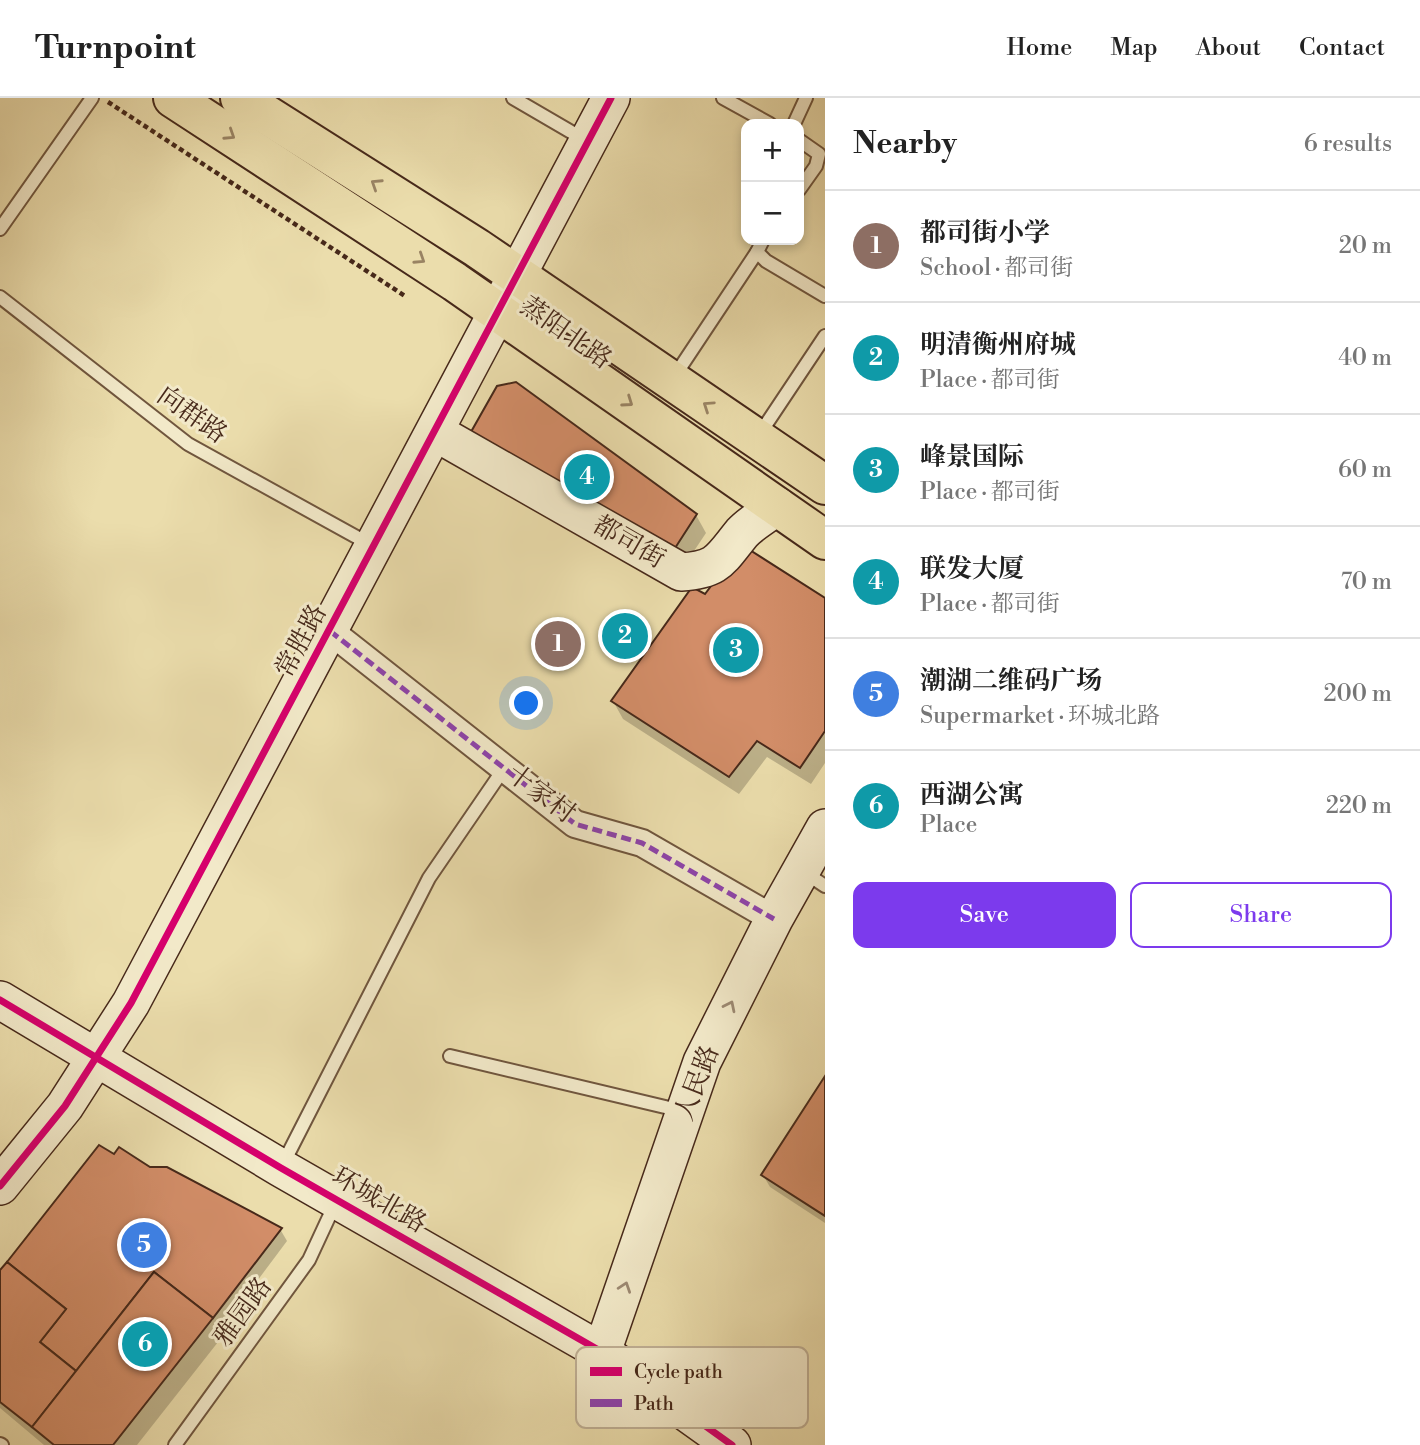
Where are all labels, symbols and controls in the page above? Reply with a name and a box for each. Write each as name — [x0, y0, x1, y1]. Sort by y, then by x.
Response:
text: Turnpoint — [35, 28, 196, 69]
text: Home — [1007, 33, 1072, 63]
text: Map — [1110, 33, 1158, 63]
text: About — [1196, 33, 1261, 63]
text: Contact — [1299, 33, 1385, 63]
map controls — [741, 119, 804, 245]
button: + — [741, 119, 804, 182]
text: Nearby — [853, 125, 957, 163]
one-way arrow — [222, 127, 235, 140]
text: 6 results — [1304, 130, 1392, 158]
one-way arrow — [371, 179, 384, 192]
button: − — [741, 182, 804, 245]
text: 都司街小学 — [920, 217, 1050, 249]
text: 1 — [870, 232, 882, 260]
text: 20 m — [1339, 232, 1392, 260]
one-way arrow — [413, 251, 426, 264]
text: School · 都司街 — [920, 254, 1073, 282]
street label: 蒸阳北路 — [514, 290, 618, 376]
text: 明清衡州府城 — [920, 329, 1076, 361]
text: 2 — [869, 344, 883, 372]
text: 40 m — [1338, 344, 1392, 372]
text: Place · 都司街 — [920, 366, 1060, 394]
street label: 向群路 — [151, 380, 233, 450]
one-way arrow — [620, 394, 633, 406]
one-way arrow — [703, 402, 716, 414]
text: 峰景国际 — [920, 441, 1024, 473]
pin: 4 — [564, 451, 610, 503]
text: 3 — [869, 456, 883, 484]
text: 60 m — [1338, 456, 1392, 484]
text: Place · 都司街 — [920, 478, 1060, 506]
street label: 都司街 — [587, 509, 671, 575]
text: 联发大厦 — [920, 553, 1024, 585]
text: 4 — [868, 568, 884, 596]
text: 70 m — [1341, 568, 1392, 596]
text: Place · 都司街 — [920, 590, 1060, 618]
street label: 常胜路 — [269, 599, 333, 683]
pin: 2 — [602, 610, 648, 662]
pin: 1 — [535, 618, 581, 670]
pin: 3 — [713, 624, 759, 676]
text: 潮湖二维码广场 — [920, 665, 1102, 697]
text: 5 — [869, 680, 883, 708]
text: 200 m — [1324, 680, 1392, 708]
your location — [509, 686, 543, 720]
text: Supermarket · 环城北路 — [920, 702, 1160, 730]
street label: 十家村 — [500, 758, 582, 830]
text: 西湖公寓 — [920, 779, 1024, 811]
text: 6 — [869, 792, 883, 820]
text: 220 m — [1326, 792, 1392, 820]
text: Place — [920, 811, 977, 839]
button: Save — [853, 882, 1116, 948]
button: Share — [1130, 882, 1392, 948]
one-way arrow — [722, 1001, 736, 1013]
street label: 人民路 — [668, 1041, 726, 1125]
street label: 环城北路 — [326, 1160, 432, 1240]
pin: 5 — [121, 1219, 167, 1271]
street label: 雅园路 — [207, 1271, 279, 1353]
one-way arrow — [617, 1282, 631, 1294]
pin: 6 — [122, 1318, 168, 1370]
legend — [576, 1347, 808, 1428]
text: Cycle path — [634, 1360, 723, 1384]
text: Path — [634, 1392, 674, 1416]

